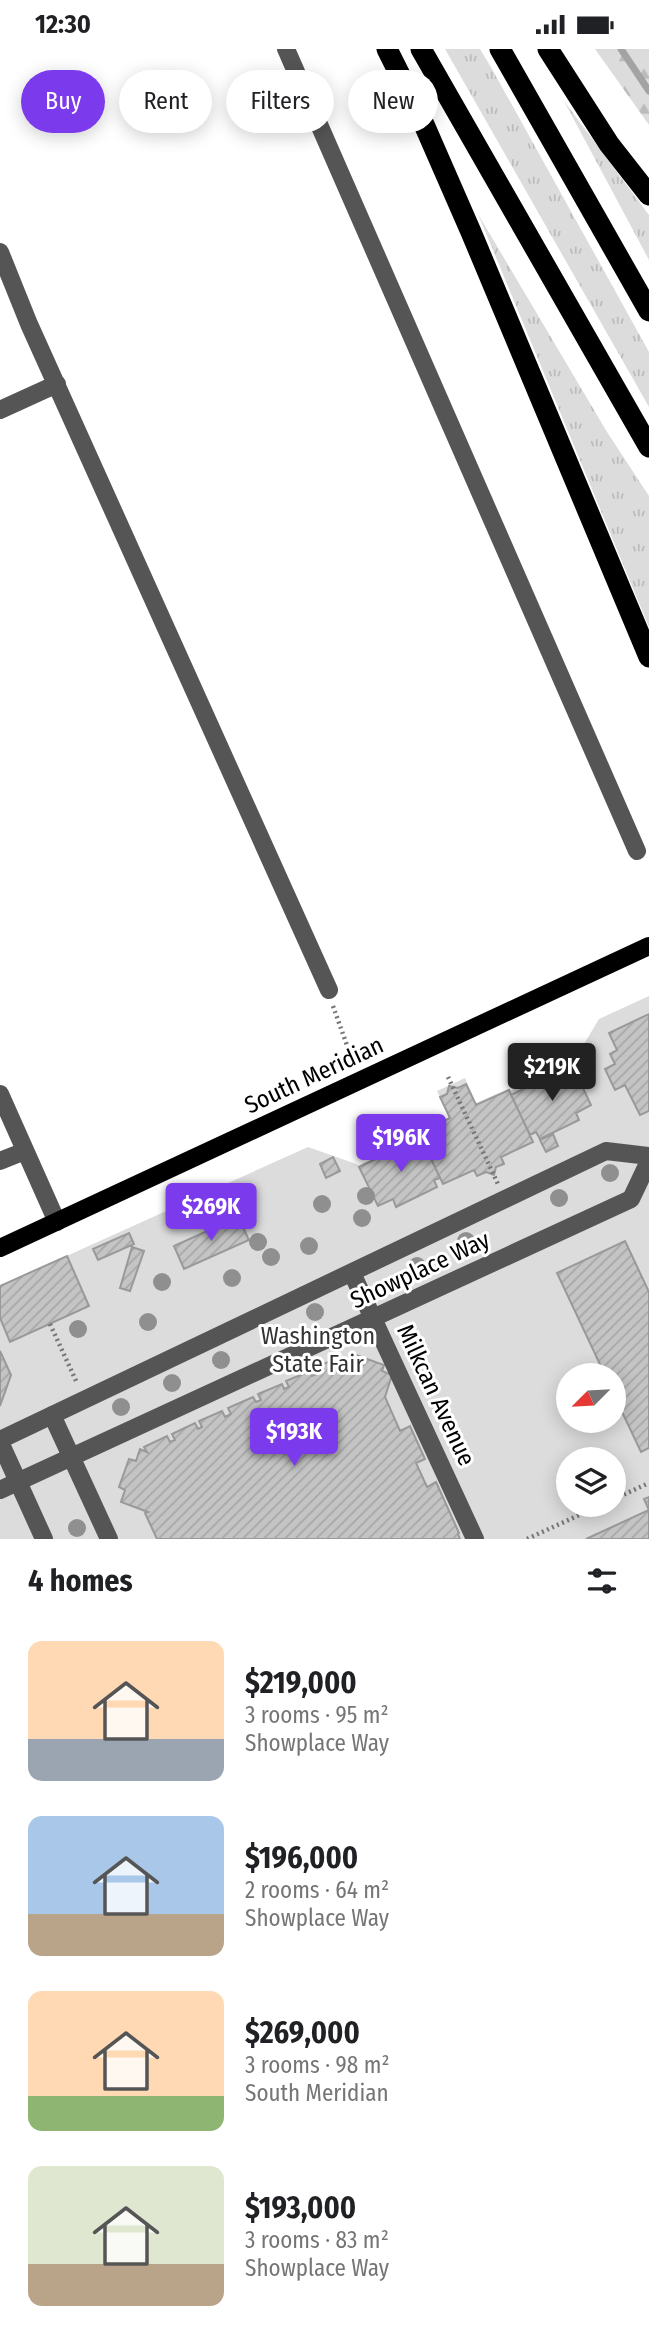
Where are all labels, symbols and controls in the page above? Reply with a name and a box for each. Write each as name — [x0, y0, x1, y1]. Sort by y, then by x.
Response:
text: 12:30 — [35, 9, 91, 40]
chip: Buy — [21, 70, 105, 133]
chip: Rent — [119, 70, 212, 133]
chip: Filters — [226, 70, 334, 133]
chip: New — [348, 70, 438, 133]
street label: South Meridian — [240, 1031, 388, 1119]
pin: $219K — [503, 1044, 601, 1103]
text: $219K — [524, 1052, 580, 1080]
pin: $196K — [352, 1115, 450, 1174]
text: $196K — [372, 1123, 430, 1151]
pin: $269K — [162, 1183, 260, 1243]
text: $269K — [182, 1192, 240, 1220]
street label: Showplace Way — [346, 1225, 494, 1314]
street label: Milkcan Avenue — [391, 1320, 481, 1470]
park label: Washington State Fair — [261, 1322, 375, 1378]
north arrow — [556, 1363, 626, 1433]
map controls — [556, 1363, 626, 1517]
pin: $193K — [245, 1409, 343, 1468]
text: $193K — [266, 1417, 322, 1445]
button: layers — [556, 1447, 626, 1517]
icon: filters — [583, 1562, 621, 1600]
text: 4 homes — [28, 1563, 133, 1599]
text: $219,000 — [245, 1665, 357, 1701]
icon: home — [84, 1669, 168, 1753]
text: 3 rooms · 95 m² — [245, 1701, 389, 1729]
text: Showplace Way — [245, 1729, 389, 1757]
text: $196,000 — [245, 1840, 358, 1876]
icon: home — [84, 1844, 168, 1928]
text: 2 rooms · 64 m² — [245, 1876, 389, 1904]
text: Showplace Way — [245, 1904, 389, 1932]
text: $269,000 — [245, 2015, 360, 2051]
icon: home — [84, 2019, 168, 2103]
text: 3 rooms · 98 m² — [245, 2051, 390, 2079]
text: South Meridian — [245, 2079, 389, 2107]
text: $193,000 — [245, 2190, 356, 2226]
icon: home — [84, 2194, 168, 2278]
text: 3 rooms · 83 m² — [245, 2226, 389, 2254]
text: Showplace Way — [245, 2254, 389, 2282]

